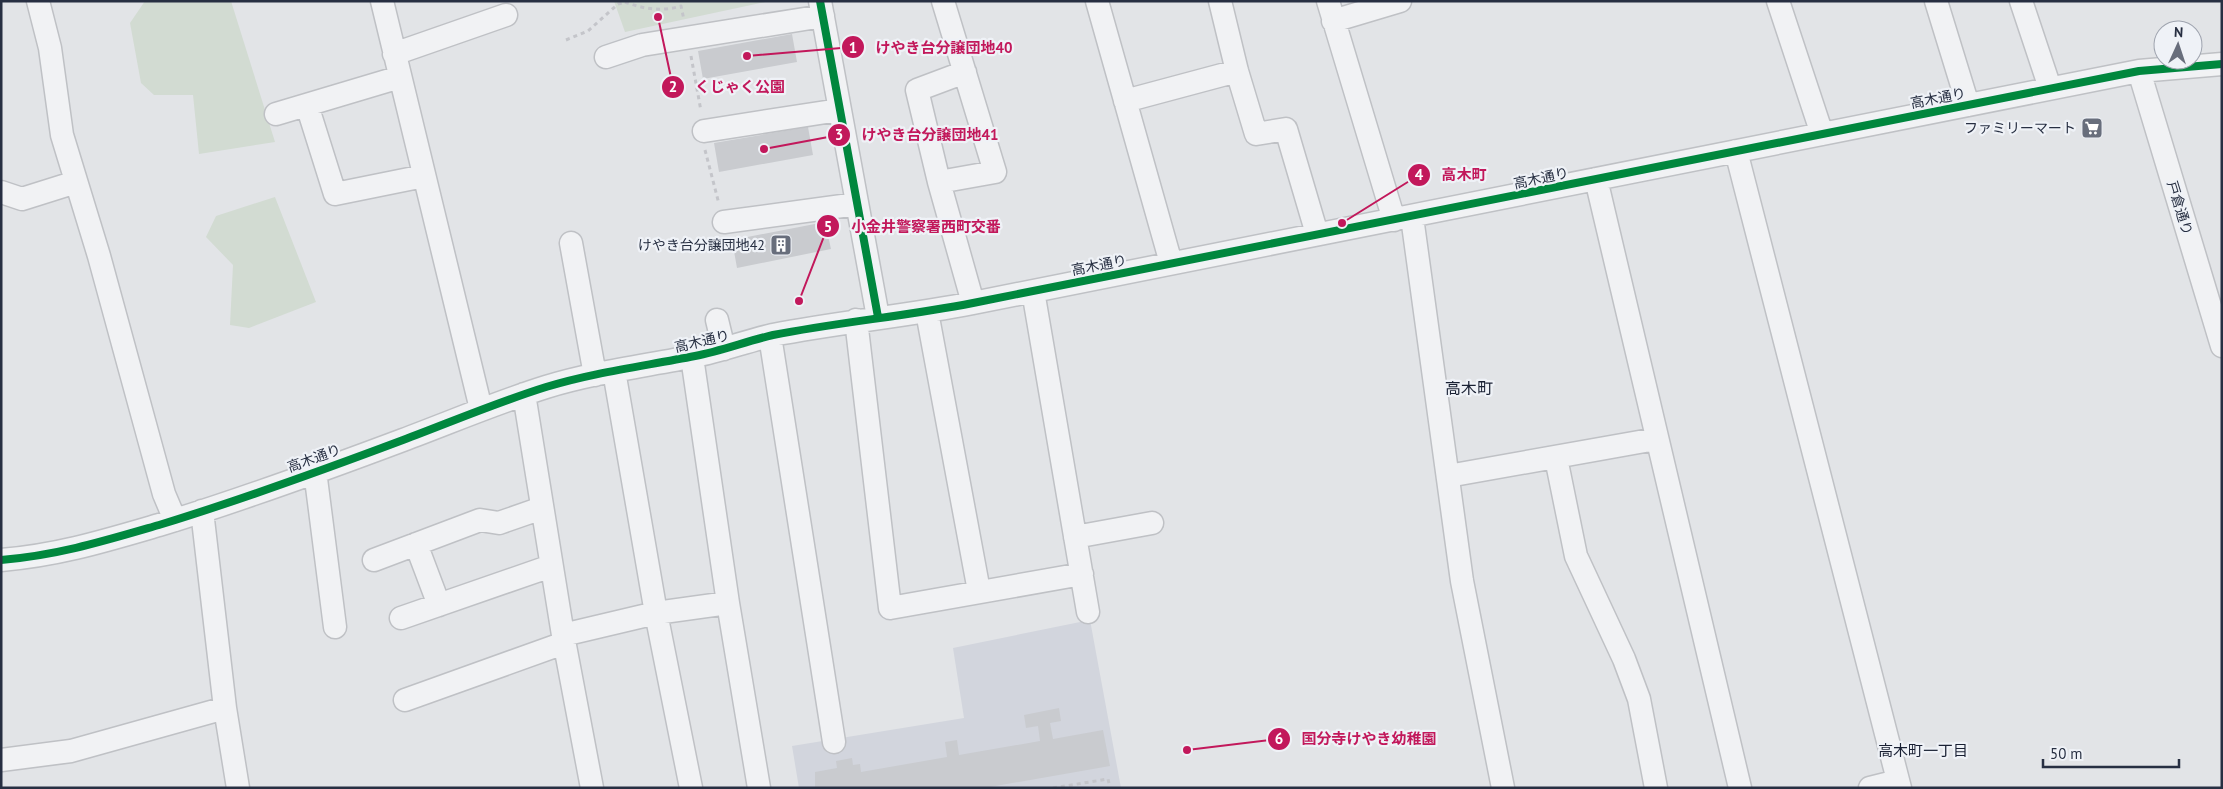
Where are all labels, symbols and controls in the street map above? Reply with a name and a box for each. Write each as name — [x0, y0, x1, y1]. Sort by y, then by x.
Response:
north arrow — [2153, 20, 2203, 70]
text: N — [2174, 23, 2184, 41]
callout: けやき台分譲団地40 — [840, 32, 1022, 62]
text: 1 — [849, 38, 857, 57]
text: けやき台分譲団地40 — [875, 38, 1013, 57]
callout: くじゃく公園 — [660, 72, 795, 102]
text: 2 — [669, 77, 677, 96]
text: くじゃく公園 — [695, 77, 785, 96]
street label: 高木通り — [1909, 84, 1967, 112]
supermarket icon: ファミリーマート — [2080, 116, 2104, 140]
place label: ファミリーマート — [1964, 119, 2076, 137]
callout: けやき台分譲団地41 — [827, 120, 1009, 150]
text: 3 — [835, 125, 843, 144]
text: けやき台分譲団地41 — [861, 125, 999, 144]
callout: 高木町 — [1406, 160, 1496, 190]
street label: 高木通り — [1512, 163, 1570, 193]
text: 4 — [1415, 165, 1424, 184]
text: 高木町 — [1441, 165, 1487, 184]
street label: 戸倉通り — [2163, 179, 2197, 237]
callout: 小金井警察署西町交番 — [816, 211, 1011, 241]
text: 5 — [824, 217, 832, 236]
text: 小金井警察署西町交番 — [851, 217, 1001, 236]
building icon: けやき台分譲団地42 — [769, 233, 793, 257]
place label: けやき台分譲団地42 — [638, 236, 765, 254]
street label: 高木通り — [1070, 251, 1128, 279]
street label: 高木通り — [673, 326, 731, 356]
district label: 高木町 — [1445, 378, 1493, 398]
street label: 高木通り — [285, 440, 343, 476]
callout: 国分寺けやき幼稚園 — [1266, 724, 1446, 754]
text: 6 — [1275, 729, 1283, 748]
text: 国分寺けやき幼稚園 — [1301, 729, 1437, 748]
scale bar — [2043, 736, 2179, 768]
district label: 高木町一丁目 — [1878, 741, 1968, 760]
text: 50 m — [2050, 744, 2083, 763]

